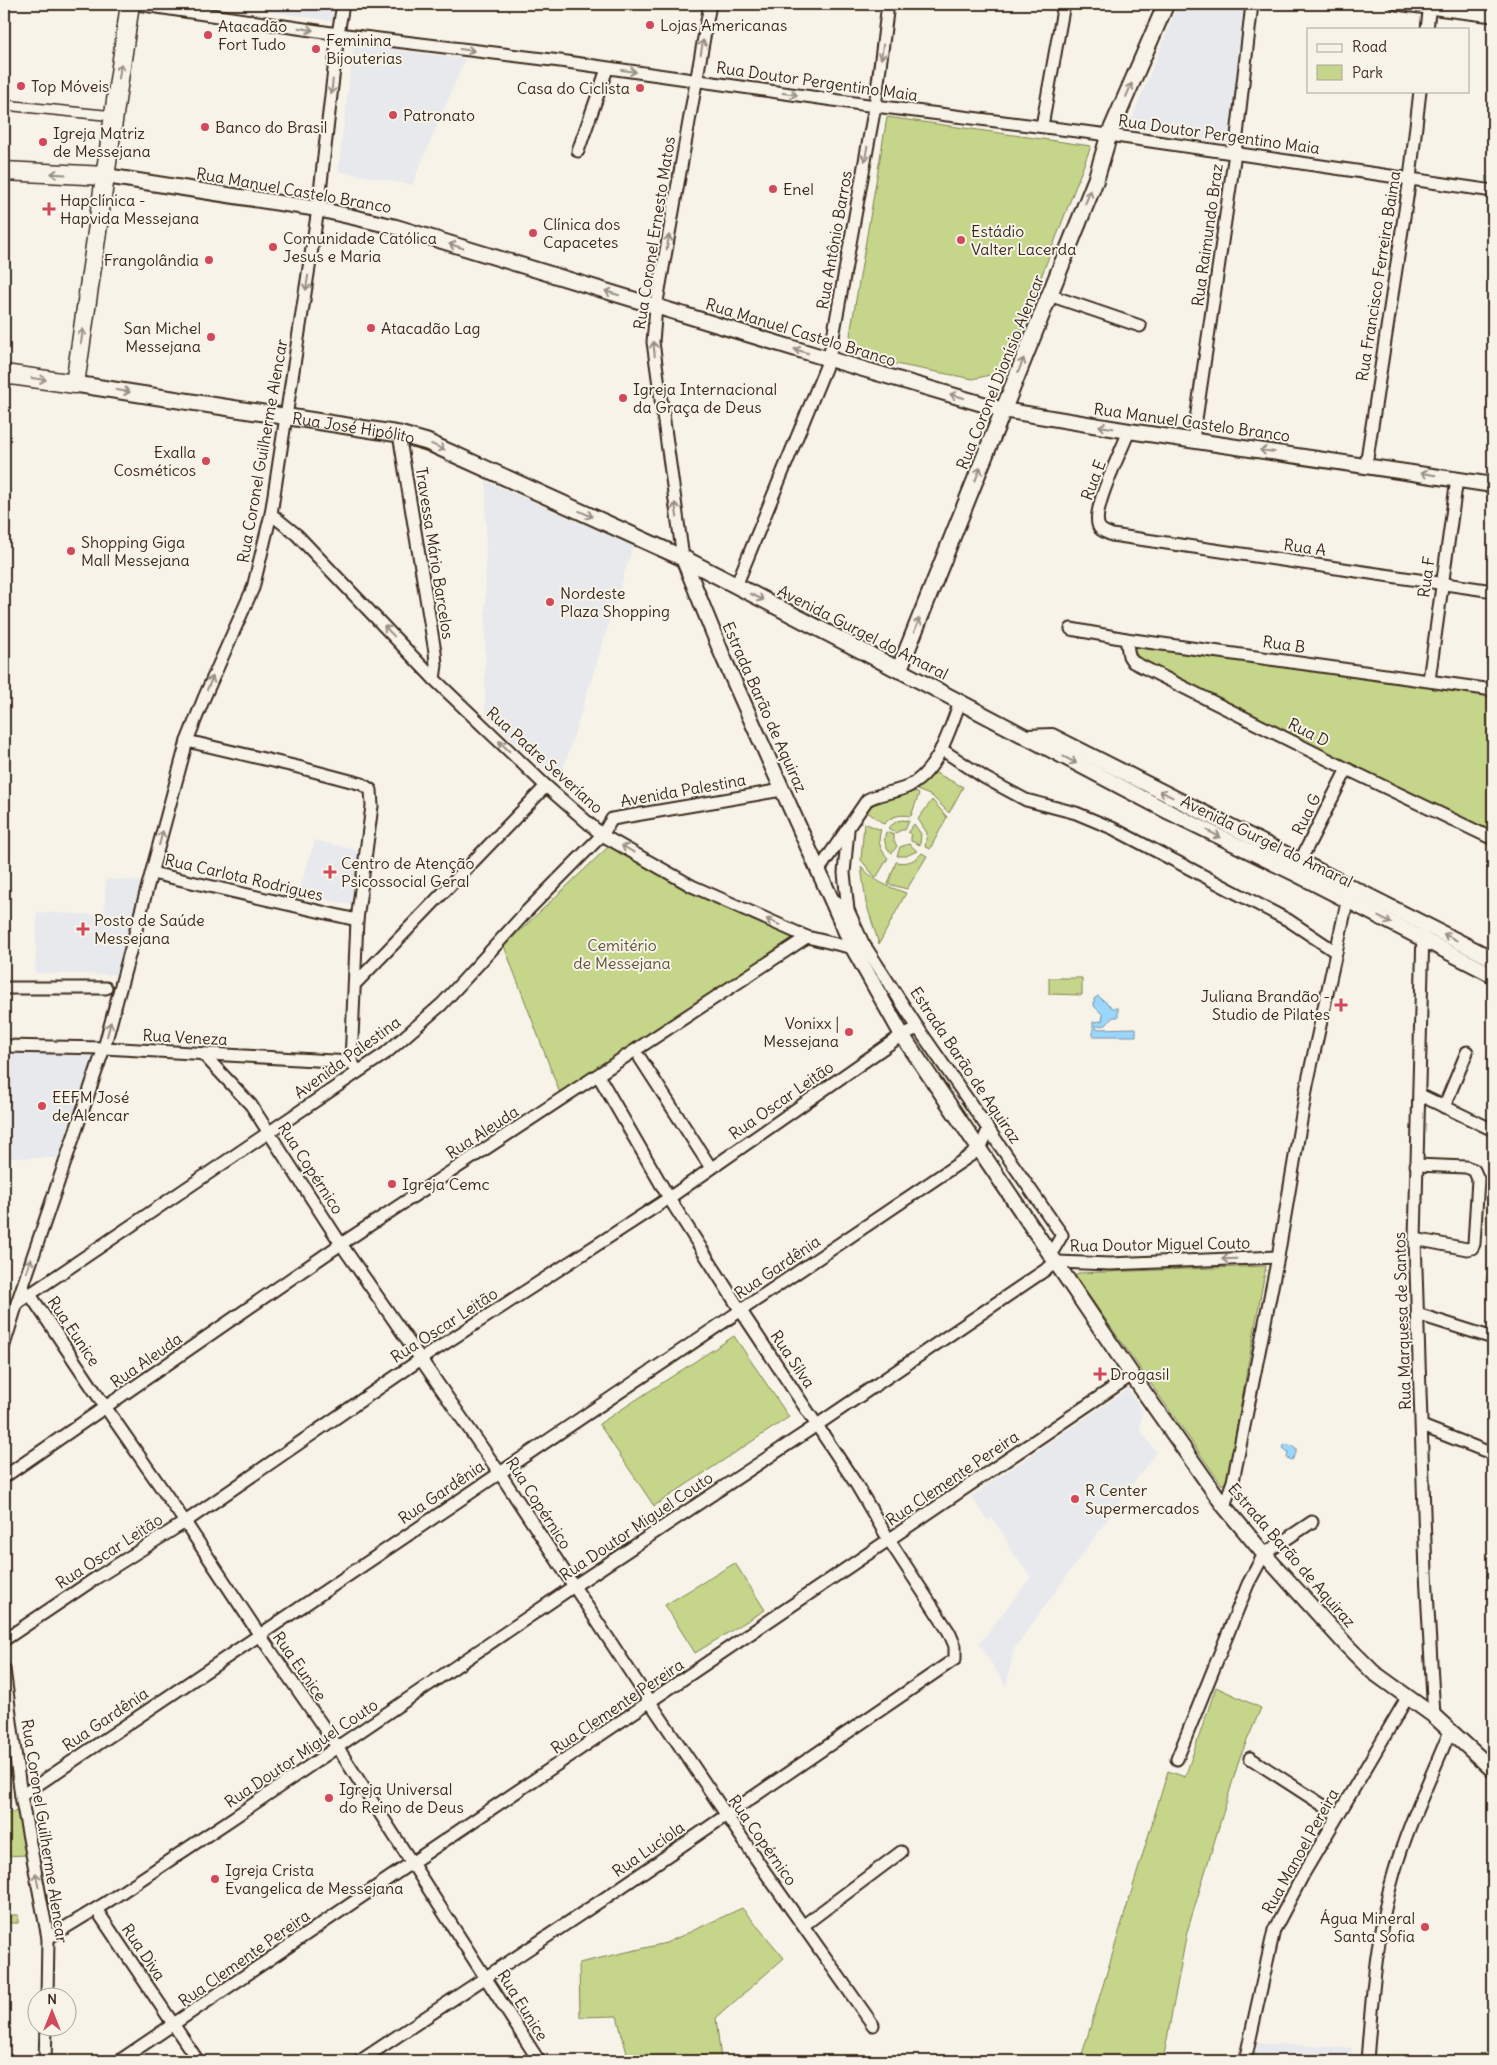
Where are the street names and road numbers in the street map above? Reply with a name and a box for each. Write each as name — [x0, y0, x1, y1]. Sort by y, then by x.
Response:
street label: Rua Doutor Pergentino Maia — [715, 57, 919, 105]
street label: Rua Doutor Pergentino Maia — [1117, 110, 1321, 158]
street label: Rua Coronel Ernesto Matos — [629, 135, 679, 331]
street label: Rua Raimundo Braz — [1187, 162, 1227, 307]
street label: Rua Manuel Castelo Branco — [195, 163, 393, 217]
street label: Rua Antônio Barros — [812, 169, 856, 311]
street label: Rua Francisco Ferreira Baima — [1352, 169, 1404, 383]
street label: Rua Coronel Dionísio Alencar — [952, 271, 1048, 472]
street label: Rua Manuel Castelo Branco — [703, 293, 899, 371]
street label: Rua Coronel Guilherme Alencar — [232, 337, 292, 564]
street label: Rua Manuel Castelo Branco — [1093, 398, 1291, 446]
street label: Rua José Hipólito — [291, 408, 417, 448]
street label: Rua E — [1076, 457, 1110, 503]
street label: Travessa Mário Barcelos — [412, 466, 458, 640]
street label: Rua A — [1283, 534, 1327, 560]
street label: Rua F — [1413, 555, 1439, 599]
street label: Avenida Gurgel do Amaral — [774, 580, 952, 684]
street label: Estrada Barão de Aquiraz — [718, 619, 812, 796]
street label: Rua B — [1261, 631, 1307, 657]
street label: Rua Padre Severíano — [483, 702, 607, 818]
street label: Rua D — [1285, 713, 1333, 751]
street label: Avenida Palestina — [619, 769, 747, 811]
street label: Rua G — [1287, 790, 1325, 838]
street label: Avenida Gurgel do Amaral — [1178, 791, 1356, 891]
street label: Rua Carlota Rodrigues — [163, 849, 325, 905]
street label: Estrada Barão de Aquiraz — [906, 983, 1026, 1147]
street label: Avenida Palestina — [290, 1012, 404, 1102]
street label: Rua Veneza — [142, 1025, 228, 1049]
street label: Rua Oscar Leitão — [725, 1056, 837, 1144]
street label: Rua Aleuda — [442, 1101, 522, 1163]
street label: Rua Copérnico — [274, 1118, 348, 1218]
street label: Rua Gardênia — [730, 1231, 824, 1303]
street label: Rua Doutor Miguel Couto — [1070, 1232, 1250, 1256]
street label: Rua Marquesa de Santos — [1389, 1232, 1415, 1410]
street label: Rua Oscar Leitão — [387, 1283, 501, 1367]
street label: Rua Eunice — [43, 1292, 105, 1370]
street label: Rua Sílva — [766, 1326, 820, 1392]
street label: Rua Aleuda — [106, 1328, 186, 1392]
street label: Rua Clemente Pereira — [882, 1426, 1022, 1530]
street label: Rua Copérnico — [502, 1453, 576, 1553]
street label: Rua Gardênia — [394, 1456, 488, 1528]
street label: Rua Doutor Miguel Couto — [556, 1467, 716, 1585]
street label: Estrada Barão de Aquiraz — [1224, 1479, 1360, 1631]
street label: Rua Oscar Leitão — [52, 1509, 166, 1593]
street label: Rua Eunice — [269, 1627, 331, 1705]
street label: Rua Clemente Pereira — [547, 1654, 687, 1758]
street label: Rua Gardênia — [58, 1683, 152, 1755]
street label: Rua Doutor Miguel Couto — [221, 1694, 381, 1812]
street label: Rua Coronel Guilherme Alencar — [17, 1717, 73, 1945]
street label: Rua Manoel Pereira — [1257, 1785, 1343, 1917]
street label: Rua Copérnico — [724, 1791, 802, 1889]
street label: Rua Lucíola — [608, 1817, 688, 1881]
street label: Rua Clemente Pereira — [174, 1905, 314, 2011]
street label: Rua Diva — [118, 1920, 170, 1984]
street label: Rua Eunice — [493, 1966, 553, 2044]

